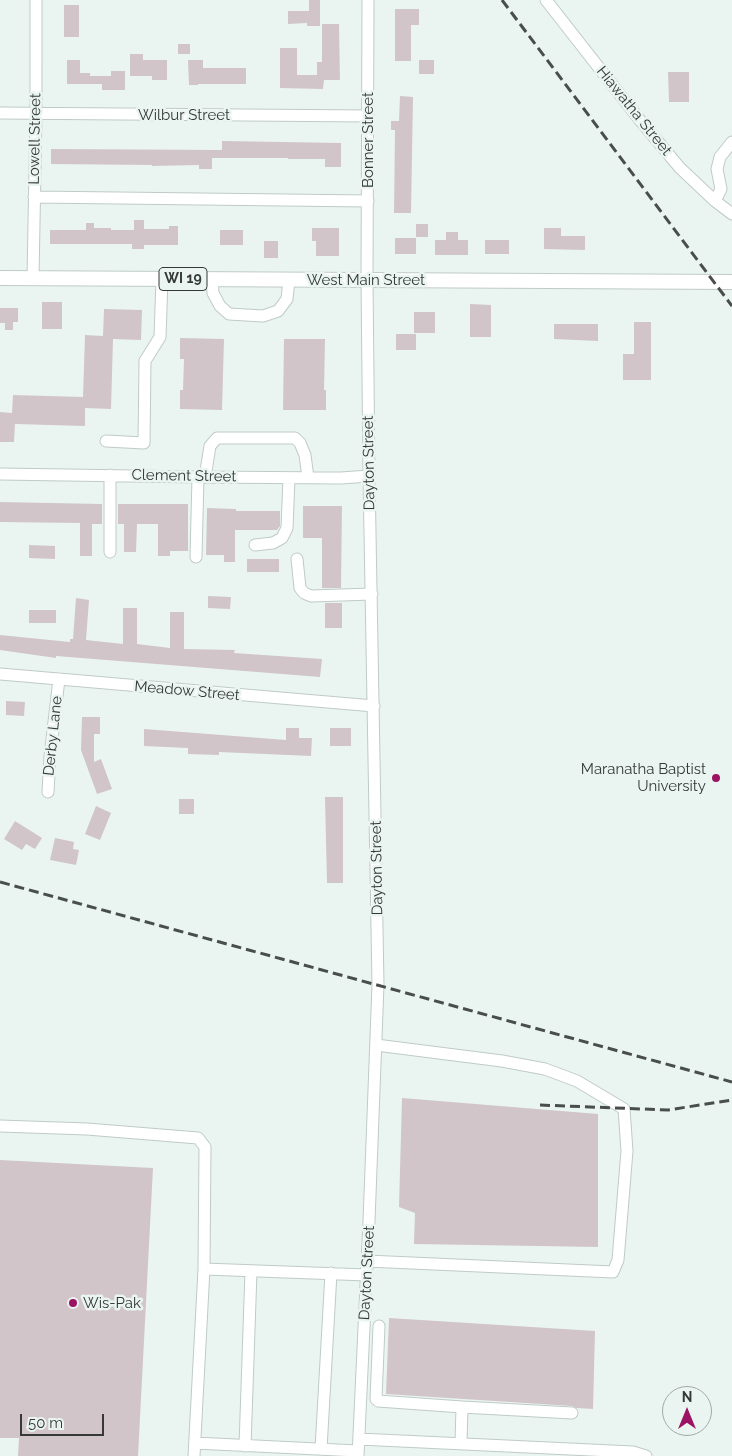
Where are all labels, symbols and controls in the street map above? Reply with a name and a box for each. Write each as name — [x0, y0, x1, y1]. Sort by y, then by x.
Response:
street label: Hiawatha Street — [592, 63, 676, 159]
street label: Bonner Street — [359, 92, 377, 188]
street label: Lowell Street — [25, 93, 45, 185]
street label: Wilbur Street — [138, 106, 230, 124]
road number: WI 19 — [159, 268, 207, 290]
street label: West Main Street — [307, 271, 425, 289]
street label: Dayton Street — [359, 415, 379, 511]
street label: Clement Street — [131, 466, 237, 486]
street label: Meadow Street — [134, 677, 240, 705]
street label: Derby Lane — [40, 695, 66, 777]
place label: Maranatha Baptist University — [581, 760, 706, 795]
marker: Maranatha Baptist University — [710, 772, 722, 784]
street label: Dayton Street — [367, 820, 387, 916]
street label: Dayton Street — [356, 1225, 378, 1321]
place label: Wis-Pak — [83, 1294, 141, 1312]
marker: Wis-Pak — [67, 1297, 79, 1309]
north arrow — [662, 1386, 712, 1436]
text: N — [682, 1389, 692, 1405]
scale bar — [22, 1404, 106, 1436]
text: 50 m — [28, 1414, 63, 1432]

